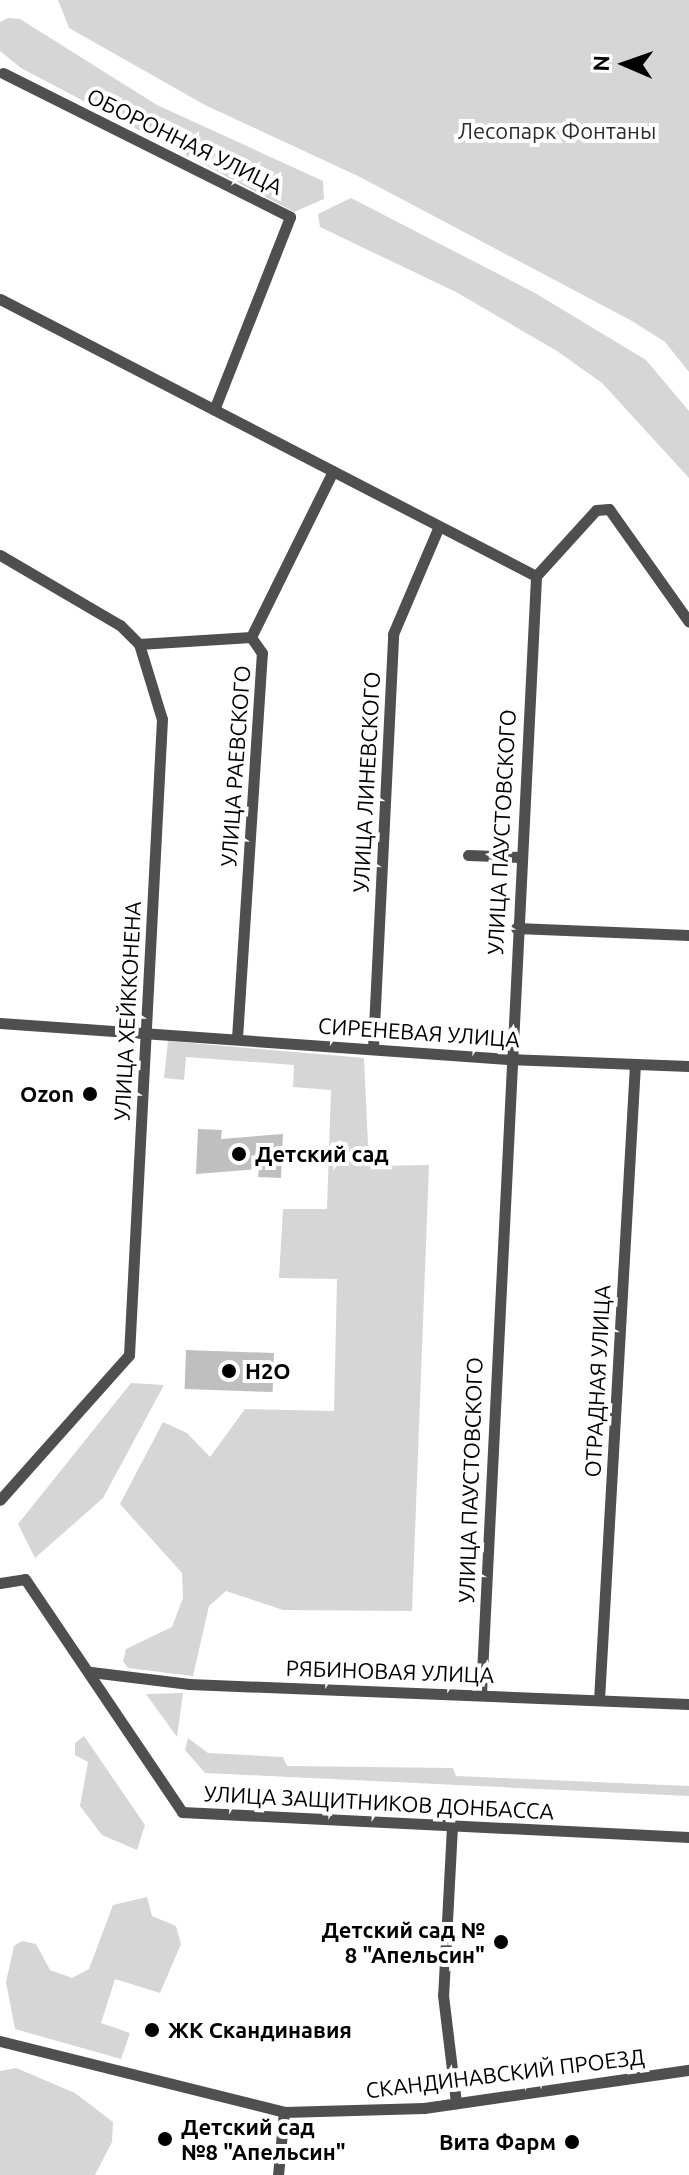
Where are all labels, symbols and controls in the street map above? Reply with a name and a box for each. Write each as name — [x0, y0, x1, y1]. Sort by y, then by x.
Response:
north arrow — [585, 24, 665, 104]
text: N — [588, 55, 613, 72]
street label: ОБОРОННАЯ УЛИЦА — [83, 82, 287, 200]
park label: Лесопарк Фонтаны — [458, 118, 656, 144]
street label: УЛИЦА РАЕВСКОГО — [215, 665, 255, 867]
street label: УЛИЦА ЛИНЕВСКОГО — [347, 671, 385, 893]
street label: УЛИЦА ПАУСТОВСКОГО — [481, 709, 521, 955]
street label: УЛИЦА ХЕЙККОНЕНА — [108, 901, 146, 1121]
street label: СИРЕНЕВАЯ УЛИЦА — [317, 1012, 521, 1052]
place label: Ozon — [20, 1081, 74, 1107]
marker: Ozon — [81, 1085, 99, 1103]
place label: Детский сад — [255, 1141, 389, 1167]
marker: Детский сад — [230, 1145, 248, 1163]
street label: ОТРАДНАЯ УЛИЦА — [579, 1284, 615, 1478]
street label: УЛИЦА ПАУСТОВСКОГО — [453, 1357, 487, 1603]
place label: H2O — [245, 1358, 291, 1384]
marker: H2O — [220, 1362, 238, 1380]
street label: РЯБИНОВАЯ УЛИЦА — [285, 1654, 495, 1688]
street label: УЛИЦА ЗАЩИТНИКОВ ДОНБАССА — [203, 1780, 555, 1824]
place label: Детский сад № 8 "Апельсин" — [321, 1916, 485, 1968]
marker: Детский сад № 8 "Апельсин" — [492, 1933, 510, 1951]
place label: ЖК Скандинавия — [168, 2017, 352, 2043]
marker: ЖК Скандинавия — [143, 2021, 161, 2039]
street label: СКАНДИНАВСКИЙ ПРОЕЗД — [364, 2043, 646, 2103]
place label: Детский сад №8 "Апельсин" — [181, 2113, 346, 2164]
place label: Вита Фарм — [439, 2129, 556, 2155]
marker: Детский сад №8 "Апельсин" — [156, 2130, 174, 2148]
marker: Вита Фарм — [563, 2133, 581, 2151]

